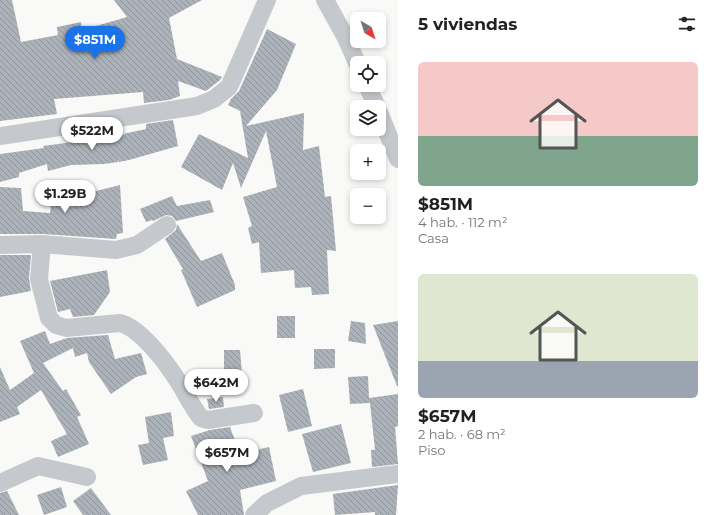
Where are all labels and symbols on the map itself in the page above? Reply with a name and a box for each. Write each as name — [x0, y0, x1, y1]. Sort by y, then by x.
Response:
north arrow — [350, 12, 386, 48]
pin: $851M — [67, 26, 123, 60]
pin: $522M — [64, 117, 120, 151]
pin: $1.29B — [32, 180, 98, 214]
pin: $642M — [188, 369, 244, 403]
pin: $657M — [199, 439, 255, 473]

